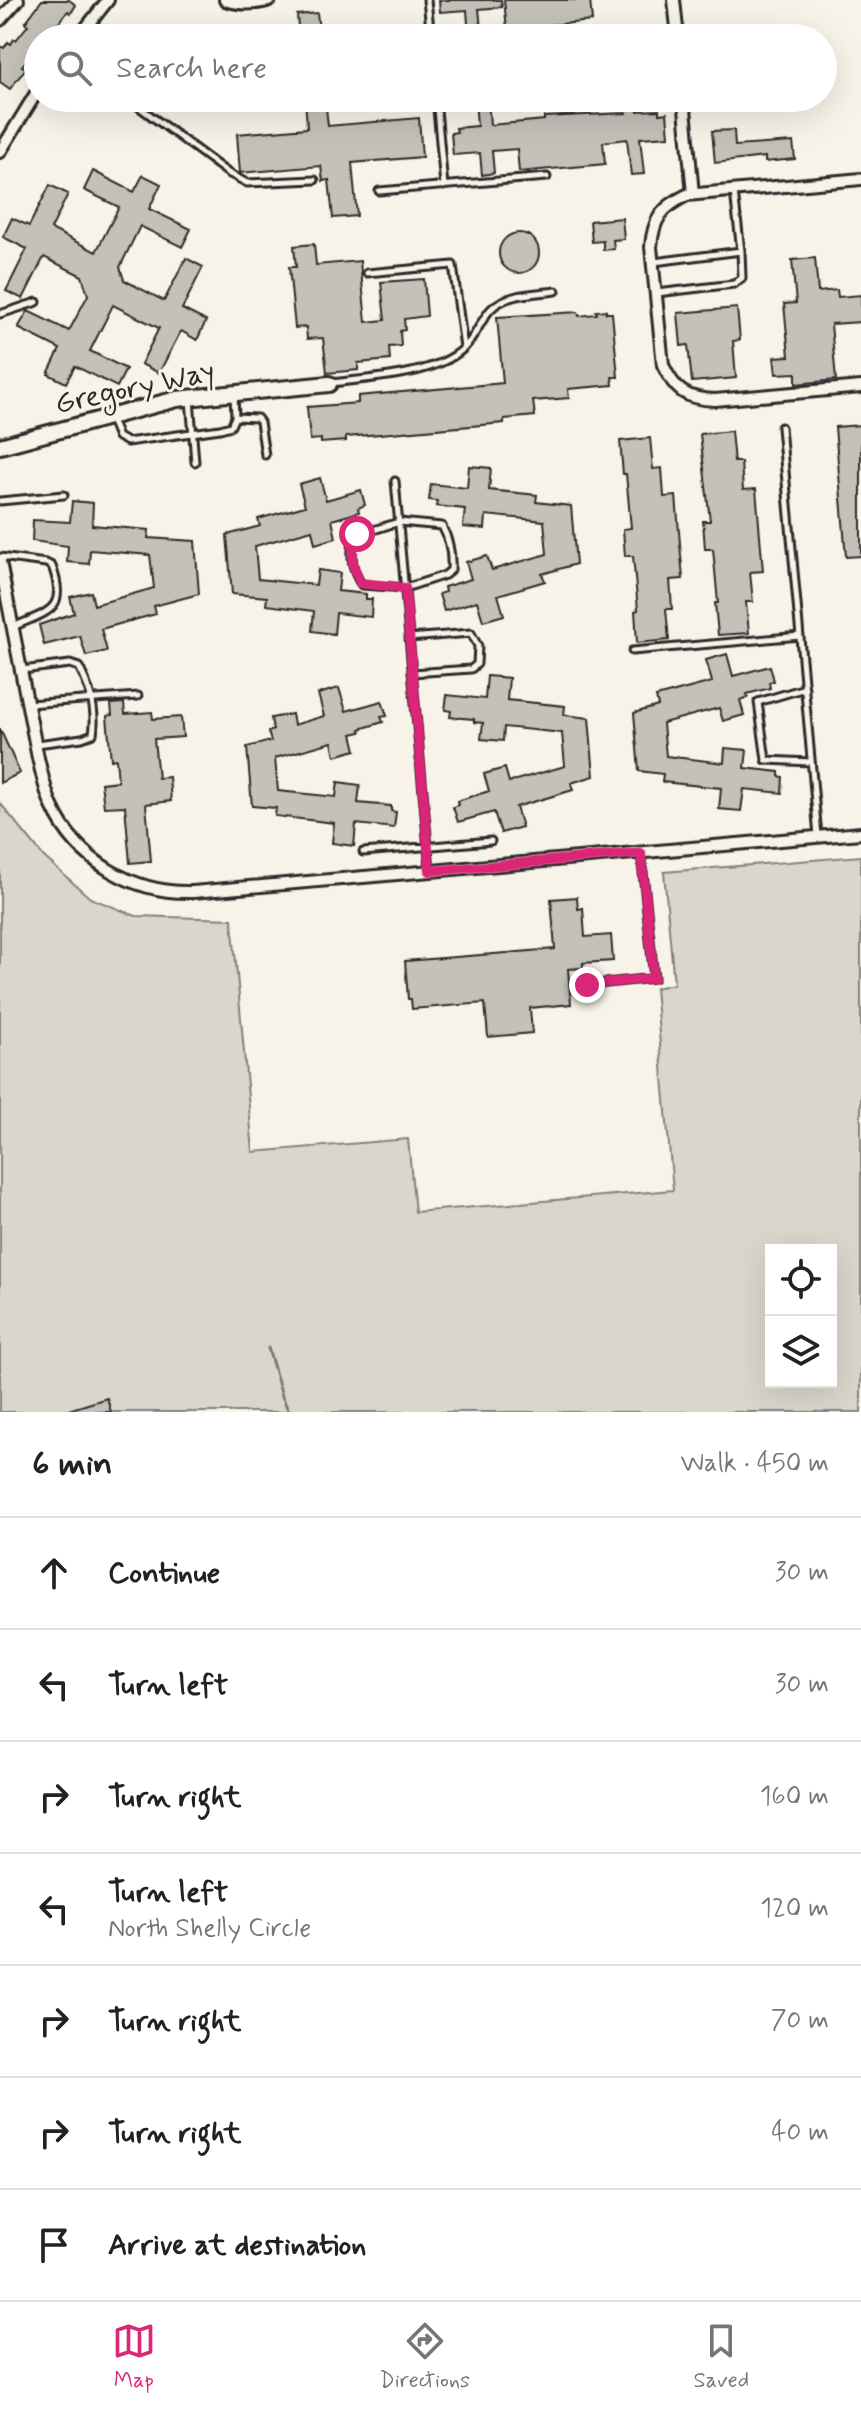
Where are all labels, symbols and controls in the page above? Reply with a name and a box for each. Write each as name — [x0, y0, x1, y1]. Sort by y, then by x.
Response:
search box — [24, 24, 837, 112]
icon: search — [52, 46, 96, 90]
text: Search here — [116, 49, 267, 88]
street label: Gregory Way — [52, 352, 219, 426]
route start — [339, 516, 375, 552]
route end — [569, 967, 605, 1003]
map controls — [765, 1244, 837, 1388]
button: locate — [765, 1244, 837, 1316]
button: layers — [765, 1316, 837, 1388]
text: 6 min — [32, 1442, 112, 1487]
text: Walk · 450 m — [680, 1447, 829, 1481]
icon: ahead — [32, 1551, 76, 1595]
text: Continue — [108, 1554, 220, 1593]
text: 30 m — [775, 1556, 829, 1590]
icon: left — [32, 1663, 76, 1707]
text: Turn left — [108, 1666, 228, 1705]
text: 30 m — [775, 1668, 829, 1702]
icon: right — [32, 1775, 76, 1819]
text: Turn right — [108, 1778, 241, 1817]
text: 160 m — [760, 1780, 829, 1814]
text: Turn left — [108, 1873, 228, 1912]
icon: left — [32, 1887, 76, 1931]
text: 120 m — [760, 1892, 829, 1926]
text: North Shelly Circle — [108, 1912, 311, 1946]
icon: right — [32, 1999, 76, 2043]
text: Turn right — [108, 2002, 241, 2041]
text: 70 m — [771, 2004, 829, 2038]
icon: right — [32, 2111, 76, 2155]
text: Turn right — [108, 2114, 241, 2153]
text: 40 m — [771, 2116, 829, 2150]
icon: arrive — [32, 2223, 76, 2267]
text: Arrive at destination — [108, 2226, 366, 2265]
tab: Map — [112, 2319, 156, 2395]
tab: Directions — [379, 2319, 470, 2395]
tab: Saved — [694, 2319, 749, 2395]

